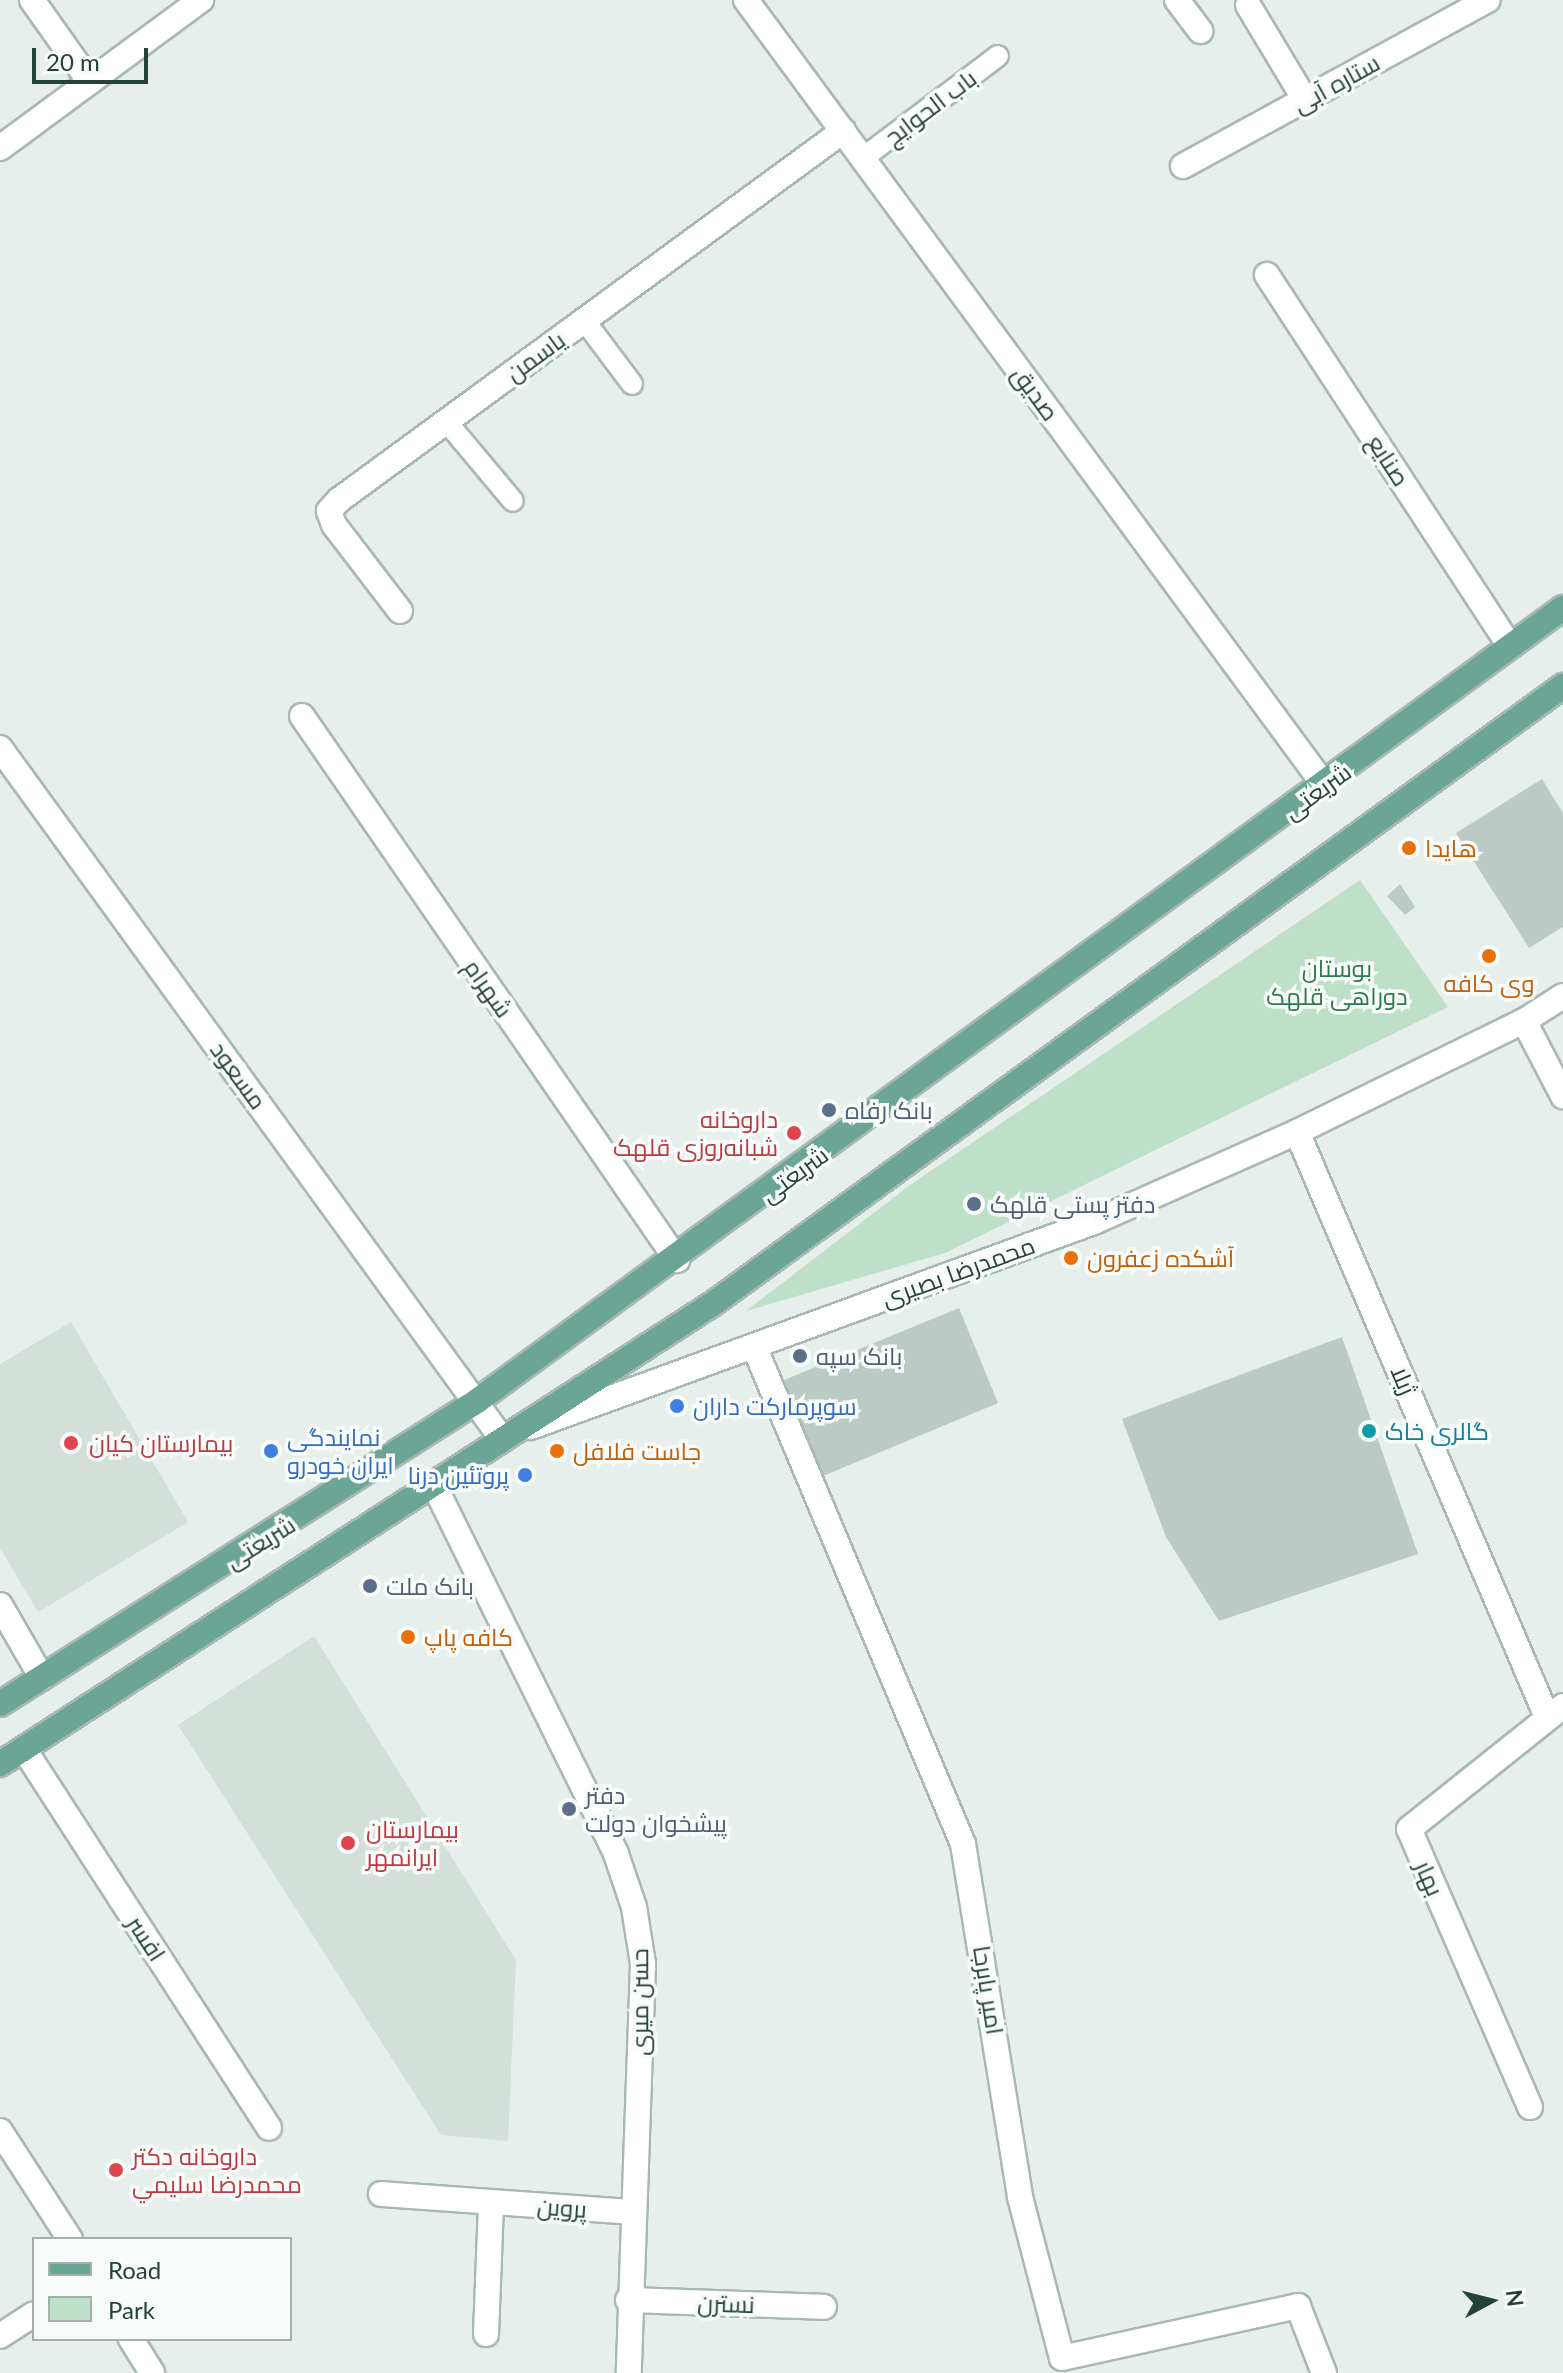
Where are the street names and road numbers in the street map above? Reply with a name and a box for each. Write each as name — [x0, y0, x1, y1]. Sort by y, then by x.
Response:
street label: ستاره آبی — [1288, 47, 1384, 119]
street label: باب الحوایج — [878, 63, 982, 151]
street label: یاسمن — [500, 325, 570, 387]
street label: صدیق — [1007, 360, 1065, 426]
street label: صنایع — [1362, 429, 1416, 491]
street label: شریعتی — [1278, 757, 1356, 825]
street label: شهرام — [459, 953, 519, 1023]
street label: مسعود — [205, 1035, 273, 1115]
street label: شریعتی — [755, 1140, 833, 1208]
street label: محمدرضا بصیری — [878, 1230, 1038, 1312]
street label: ژیلا — [1385, 1361, 1423, 1399]
street label: شریعتی — [220, 1509, 300, 1575]
street label: بهار — [1410, 1856, 1450, 1900]
street label: افسر — [122, 1910, 172, 1966]
street label: امیر پابرجا — [968, 1943, 1010, 2037]
street label: حسن میری — [625, 1948, 653, 2056]
street label: پروین — [536, 2191, 588, 2223]
street label: نسترن — [697, 2288, 755, 2318]

